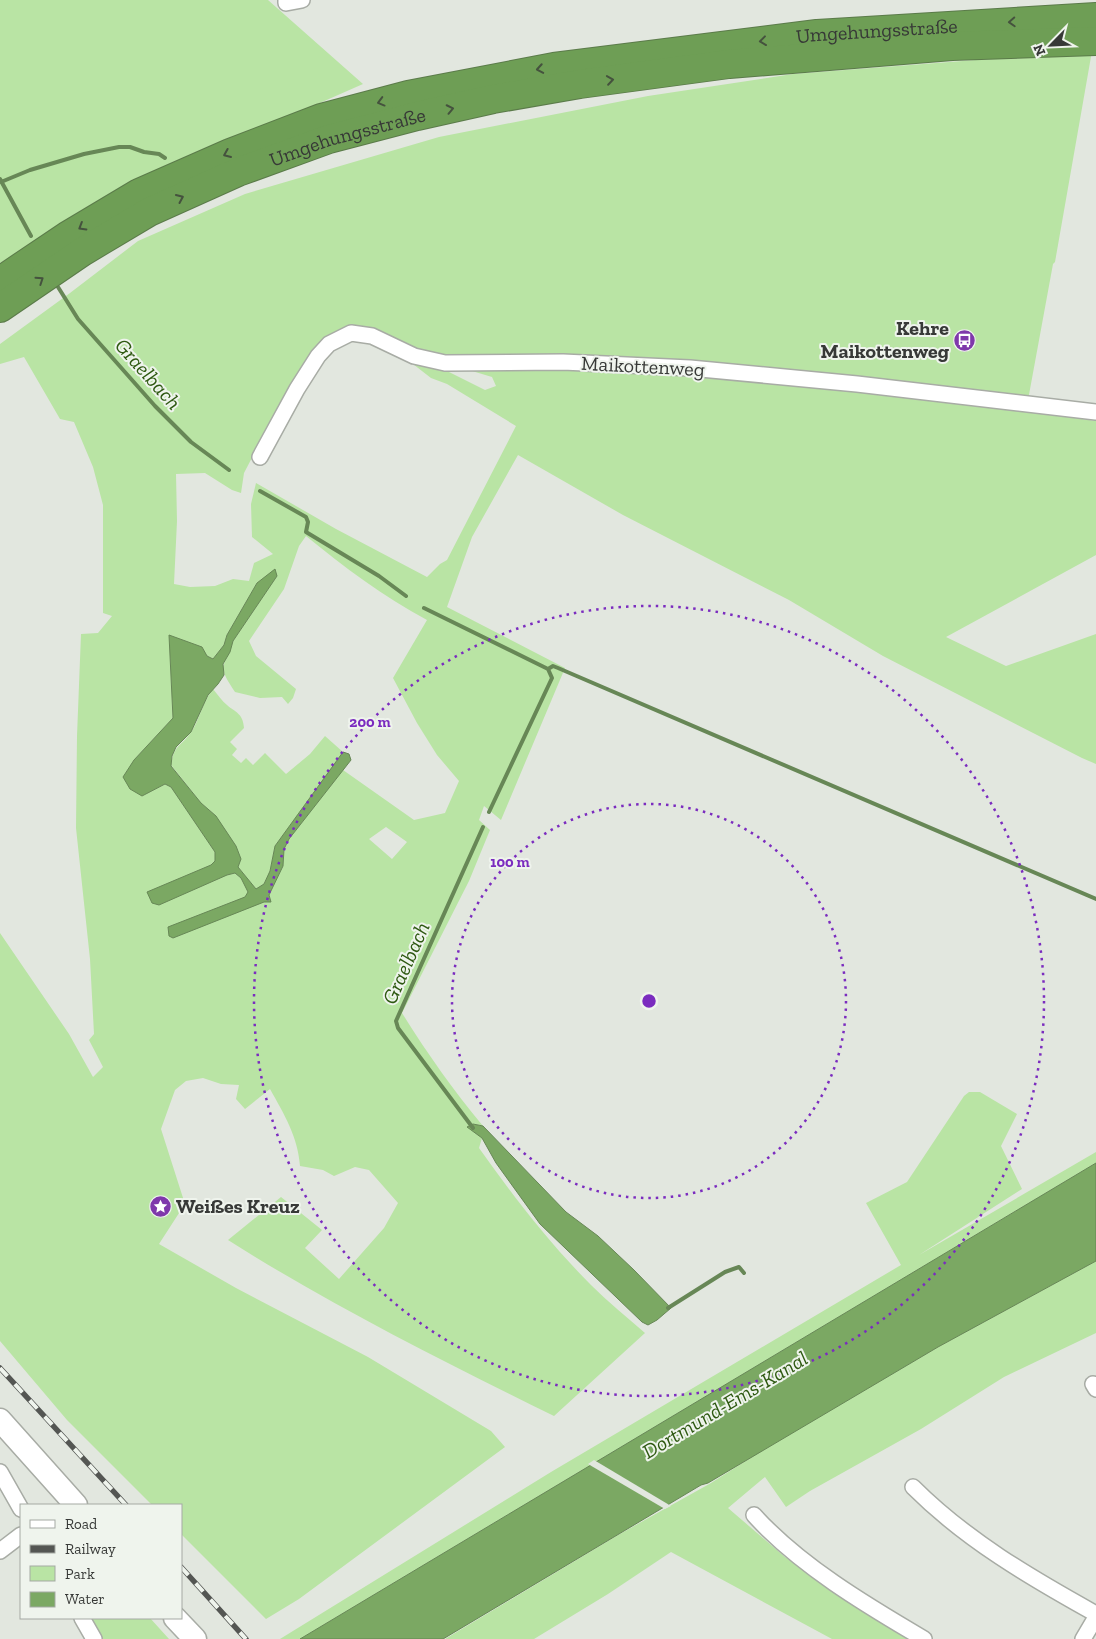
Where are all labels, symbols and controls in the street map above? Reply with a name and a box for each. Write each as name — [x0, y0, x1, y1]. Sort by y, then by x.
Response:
street label: Umgehungsstraße — [795, 13, 958, 49]
one-way arrow — [1008, 16, 1016, 27]
north arrow — [1026, 20, 1076, 70]
one-way arrow — [759, 35, 767, 46]
text: N — [1030, 41, 1050, 58]
one-way arrow — [535, 64, 544, 74]
one-way arrow — [605, 76, 614, 86]
one-way arrow — [377, 97, 385, 107]
street label: Umgehungsstraße — [266, 102, 428, 172]
one-way arrow — [445, 104, 454, 114]
one-way arrow — [223, 148, 232, 158]
one-way arrow — [175, 194, 184, 205]
one-way arrow — [78, 220, 87, 230]
one-way arrow — [34, 277, 44, 286]
place label: Kehre Maikottenweg — [821, 316, 950, 363]
bus stop icon: Kehre Maikottenweg — [953, 328, 977, 352]
water label: Graelbach — [110, 333, 187, 414]
street label: Maikottenweg — [581, 351, 705, 381]
text: 200 m — [349, 713, 391, 731]
text: 100 m — [490, 853, 530, 871]
water label: Graelbach — [376, 918, 435, 1008]
centre of rings — [640, 992, 658, 1010]
place icon: Weißes Kreuz — [148, 1194, 172, 1218]
place label: Weißes Kreuz — [176, 1194, 300, 1218]
water label: Dortmund-Ems-Kanal — [638, 1345, 812, 1464]
legend — [20, 1504, 182, 1619]
text: Road — [65, 1515, 98, 1533]
text: Railway — [65, 1540, 116, 1558]
text: Park — [65, 1565, 95, 1583]
text: Water — [65, 1590, 105, 1608]

